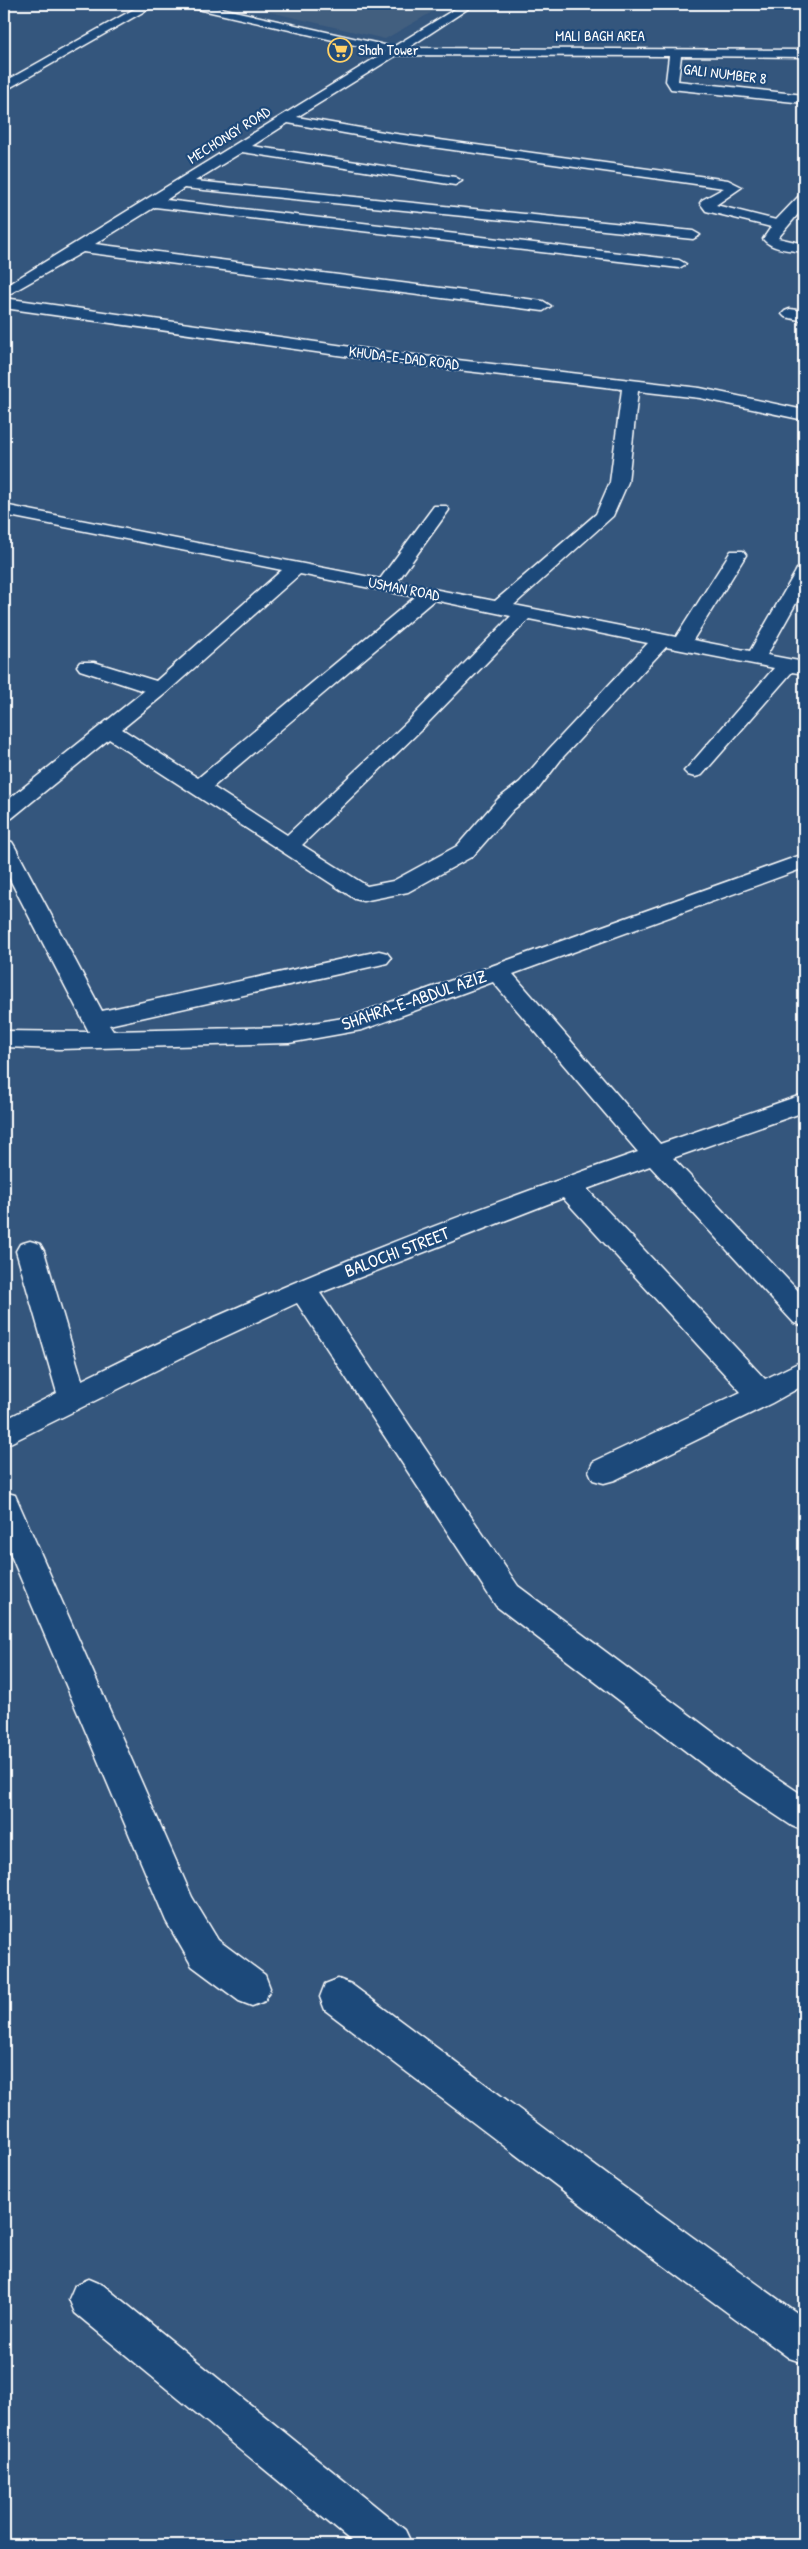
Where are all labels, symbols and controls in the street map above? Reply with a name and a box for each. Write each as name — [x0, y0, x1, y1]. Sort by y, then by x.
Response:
street label: MALI BAGH AREA — [555, 25, 645, 46]
supermarket icon: Shah Tower — [327, 37, 353, 63]
place label: Shah Tower — [358, 39, 419, 60]
street label: GALI NUMBER 8 — [682, 58, 768, 89]
street label: MECHONGY ROAD — [183, 100, 275, 168]
street label: KHUDA-E-DAD ROAD — [348, 340, 461, 375]
street label: USMAN ROAD — [367, 571, 442, 606]
street label: SHAHRA-E-ABDUL AZIZ — [338, 963, 490, 1036]
street label: BALOCHI STREET — [341, 1220, 453, 1283]

